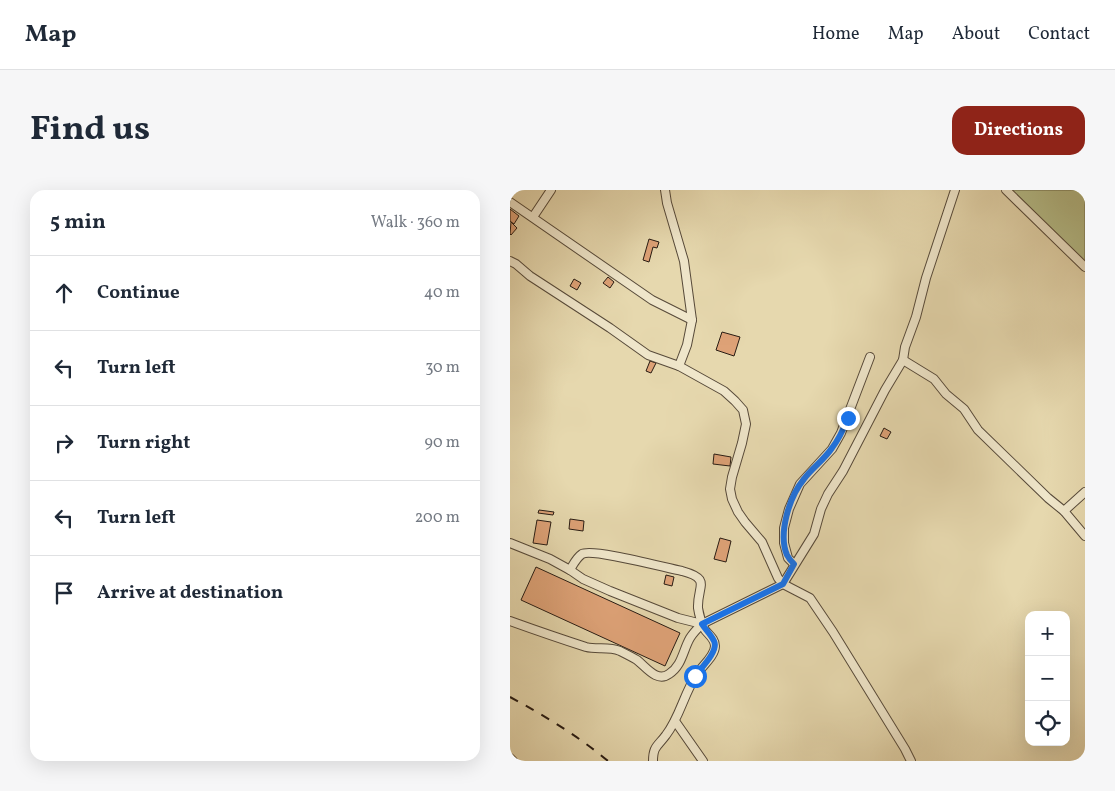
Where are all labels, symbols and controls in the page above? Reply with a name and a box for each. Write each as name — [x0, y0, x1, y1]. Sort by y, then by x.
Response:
text: Map — [25, 18, 76, 52]
text: Home — [812, 22, 860, 47]
text: Map — [888, 22, 924, 47]
text: About — [952, 22, 1000, 47]
text: Contact — [1028, 22, 1090, 47]
text: Find us — [30, 106, 150, 154]
button: Directions — [952, 106, 1085, 155]
text: 5 min — [50, 208, 106, 237]
text: Walk · 360 m — [371, 212, 460, 234]
icon: ahead — [50, 279, 78, 307]
text: Continue — [97, 280, 180, 306]
text: 40 m — [424, 282, 460, 304]
icon: left — [50, 354, 78, 382]
text: Turn left — [97, 355, 176, 381]
text: 30 m — [425, 357, 460, 379]
route end — [837, 407, 860, 430]
icon: right — [50, 429, 78, 457]
text: Turn right — [97, 430, 190, 456]
text: 90 m — [424, 432, 460, 454]
icon: left — [50, 504, 78, 532]
text: Turn left — [97, 505, 176, 531]
text: 200 m — [415, 507, 460, 529]
icon: arrive — [50, 579, 78, 607]
text: Arrive at destination — [97, 580, 283, 606]
map controls — [1025, 611, 1070, 746]
button: + — [1025, 611, 1070, 656]
button: − — [1025, 656, 1070, 701]
route start — [684, 665, 707, 688]
button: locate — [1025, 701, 1070, 746]

